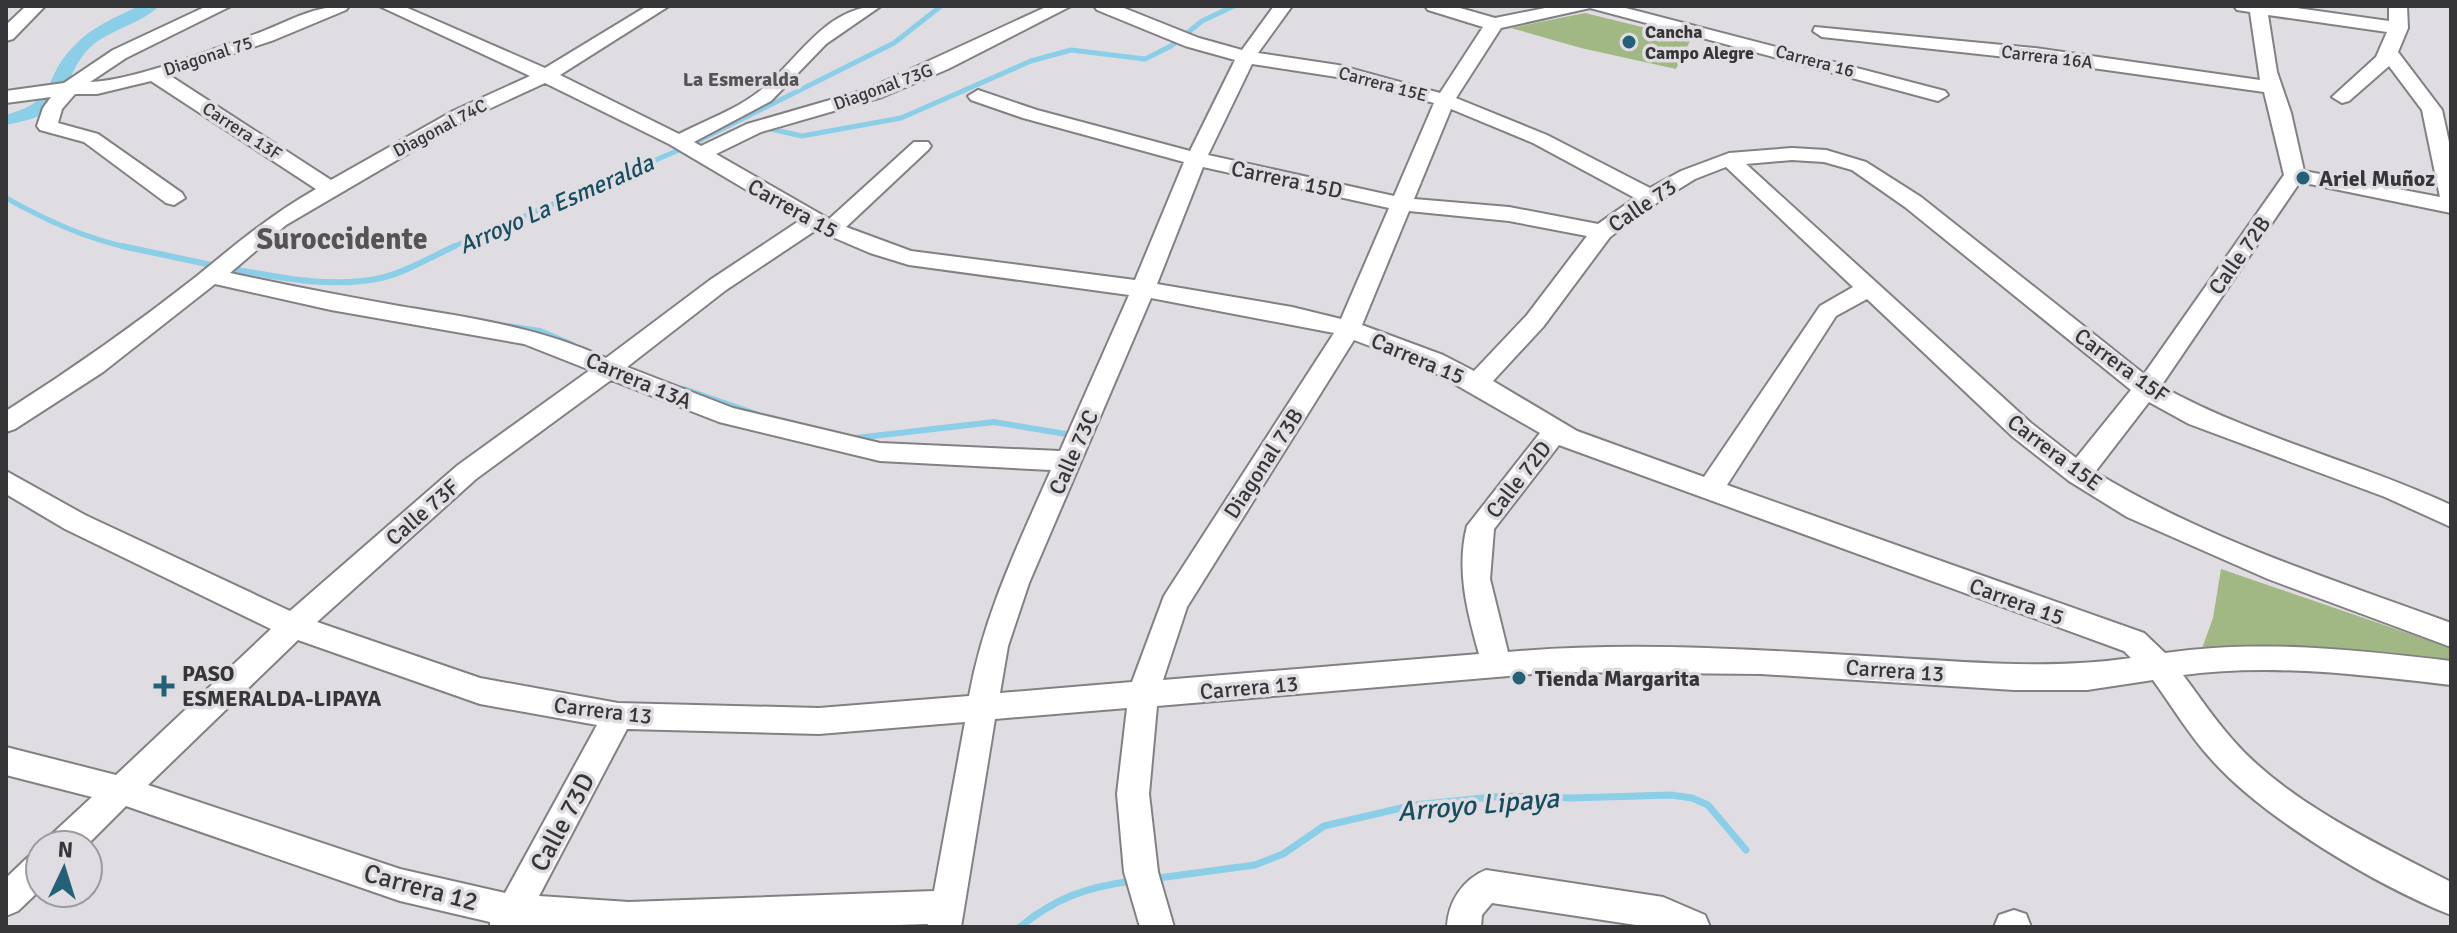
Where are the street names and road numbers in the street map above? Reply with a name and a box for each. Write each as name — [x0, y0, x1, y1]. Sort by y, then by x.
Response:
street label: Diagonal 75 — [161, 31, 255, 81]
street label: Carrera 16 — [1773, 40, 1857, 82]
street label: Carrera 16A — [2000, 40, 2094, 74]
street label: Diagonal 73G — [831, 59, 935, 115]
street label: Carrera 15E — [1336, 62, 1430, 106]
street label: Diagonal 74C — [389, 94, 491, 162]
street label: Carrera 13F — [198, 97, 286, 165]
street label: Carrera 15D — [1229, 155, 1345, 204]
street label: Carrera 15 — [743, 173, 842, 244]
street label: Calle 73 — [1603, 173, 1681, 238]
street label: Calle 72B — [2203, 211, 2276, 300]
street label: Carrera 15F — [2069, 322, 2174, 409]
street label: Carrera 15 — [1367, 327, 1469, 390]
street label: Carrera 13A — [582, 346, 696, 415]
street label: Diagonal 73B — [1218, 403, 1309, 523]
street label: Calle 73C — [1043, 406, 1104, 499]
street label: Carrera 15E — [2002, 408, 2107, 497]
street label: Calle 72D — [1480, 435, 1557, 523]
street label: Calle 73F — [380, 473, 464, 551]
street label: Carrera 15 — [1966, 572, 2068, 631]
street label: Carrera 13 — [1845, 654, 1945, 687]
street label: Carrera 13 — [1199, 670, 1299, 705]
street label: Carrera 13 — [552, 691, 654, 730]
street label: Calle 73D — [524, 768, 602, 877]
street label: Carrera 12 — [360, 857, 481, 919]

